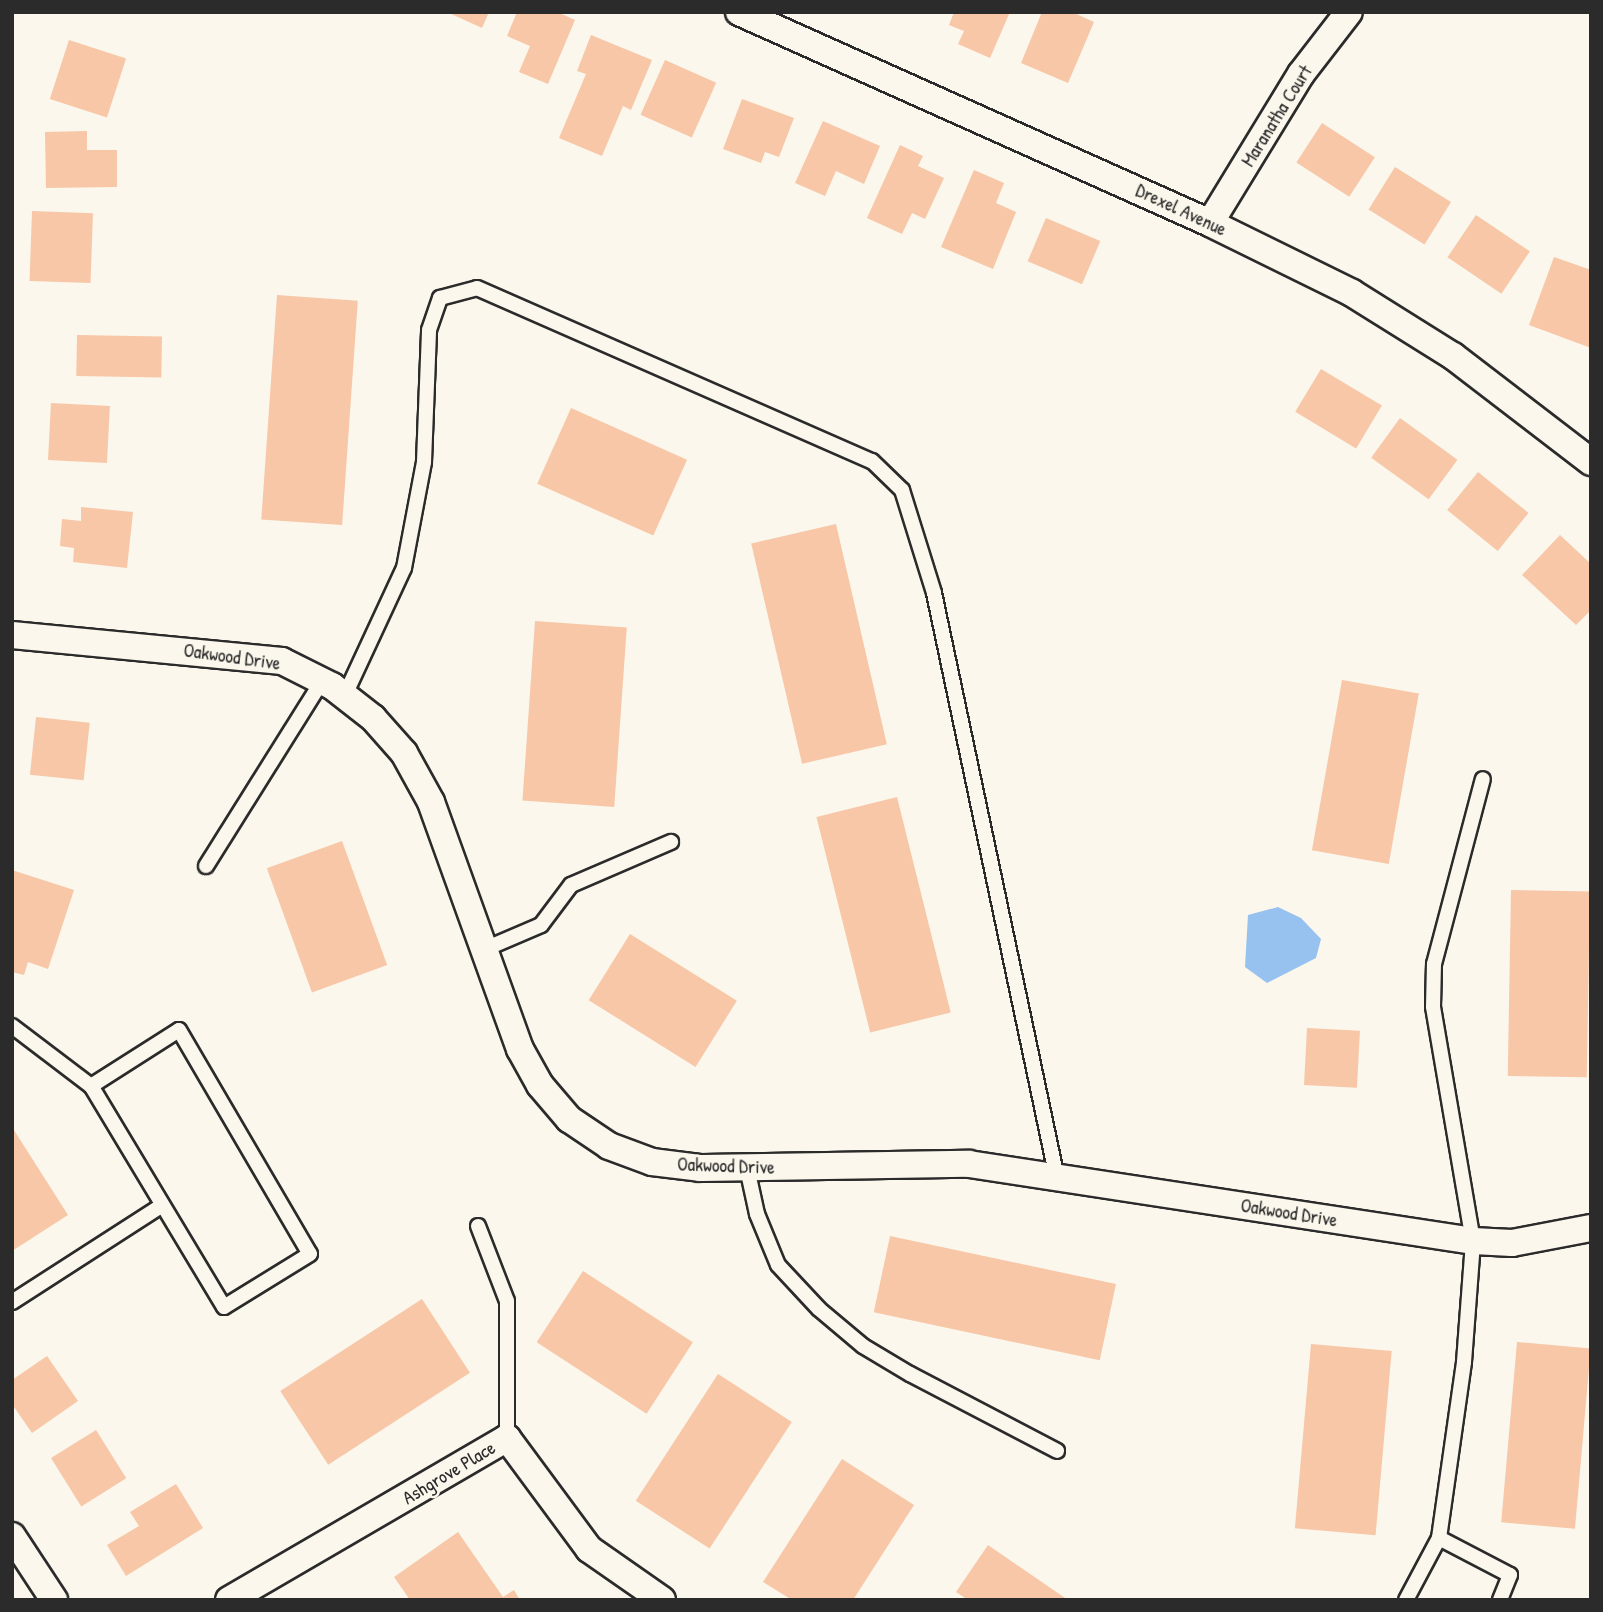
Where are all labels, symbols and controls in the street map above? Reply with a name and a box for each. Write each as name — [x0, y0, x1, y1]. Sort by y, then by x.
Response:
street label: Maranatha Court — [1237, 61, 1317, 171]
street label: Drexel Avenue — [1132, 179, 1230, 241]
street label: Oakwood Drive — [182, 639, 282, 675]
street label: Oakwood Drive — [677, 1153, 775, 1179]
street label: Oakwood Drive — [1239, 1194, 1339, 1232]
street label: Ashgrove Place — [399, 1436, 499, 1510]

